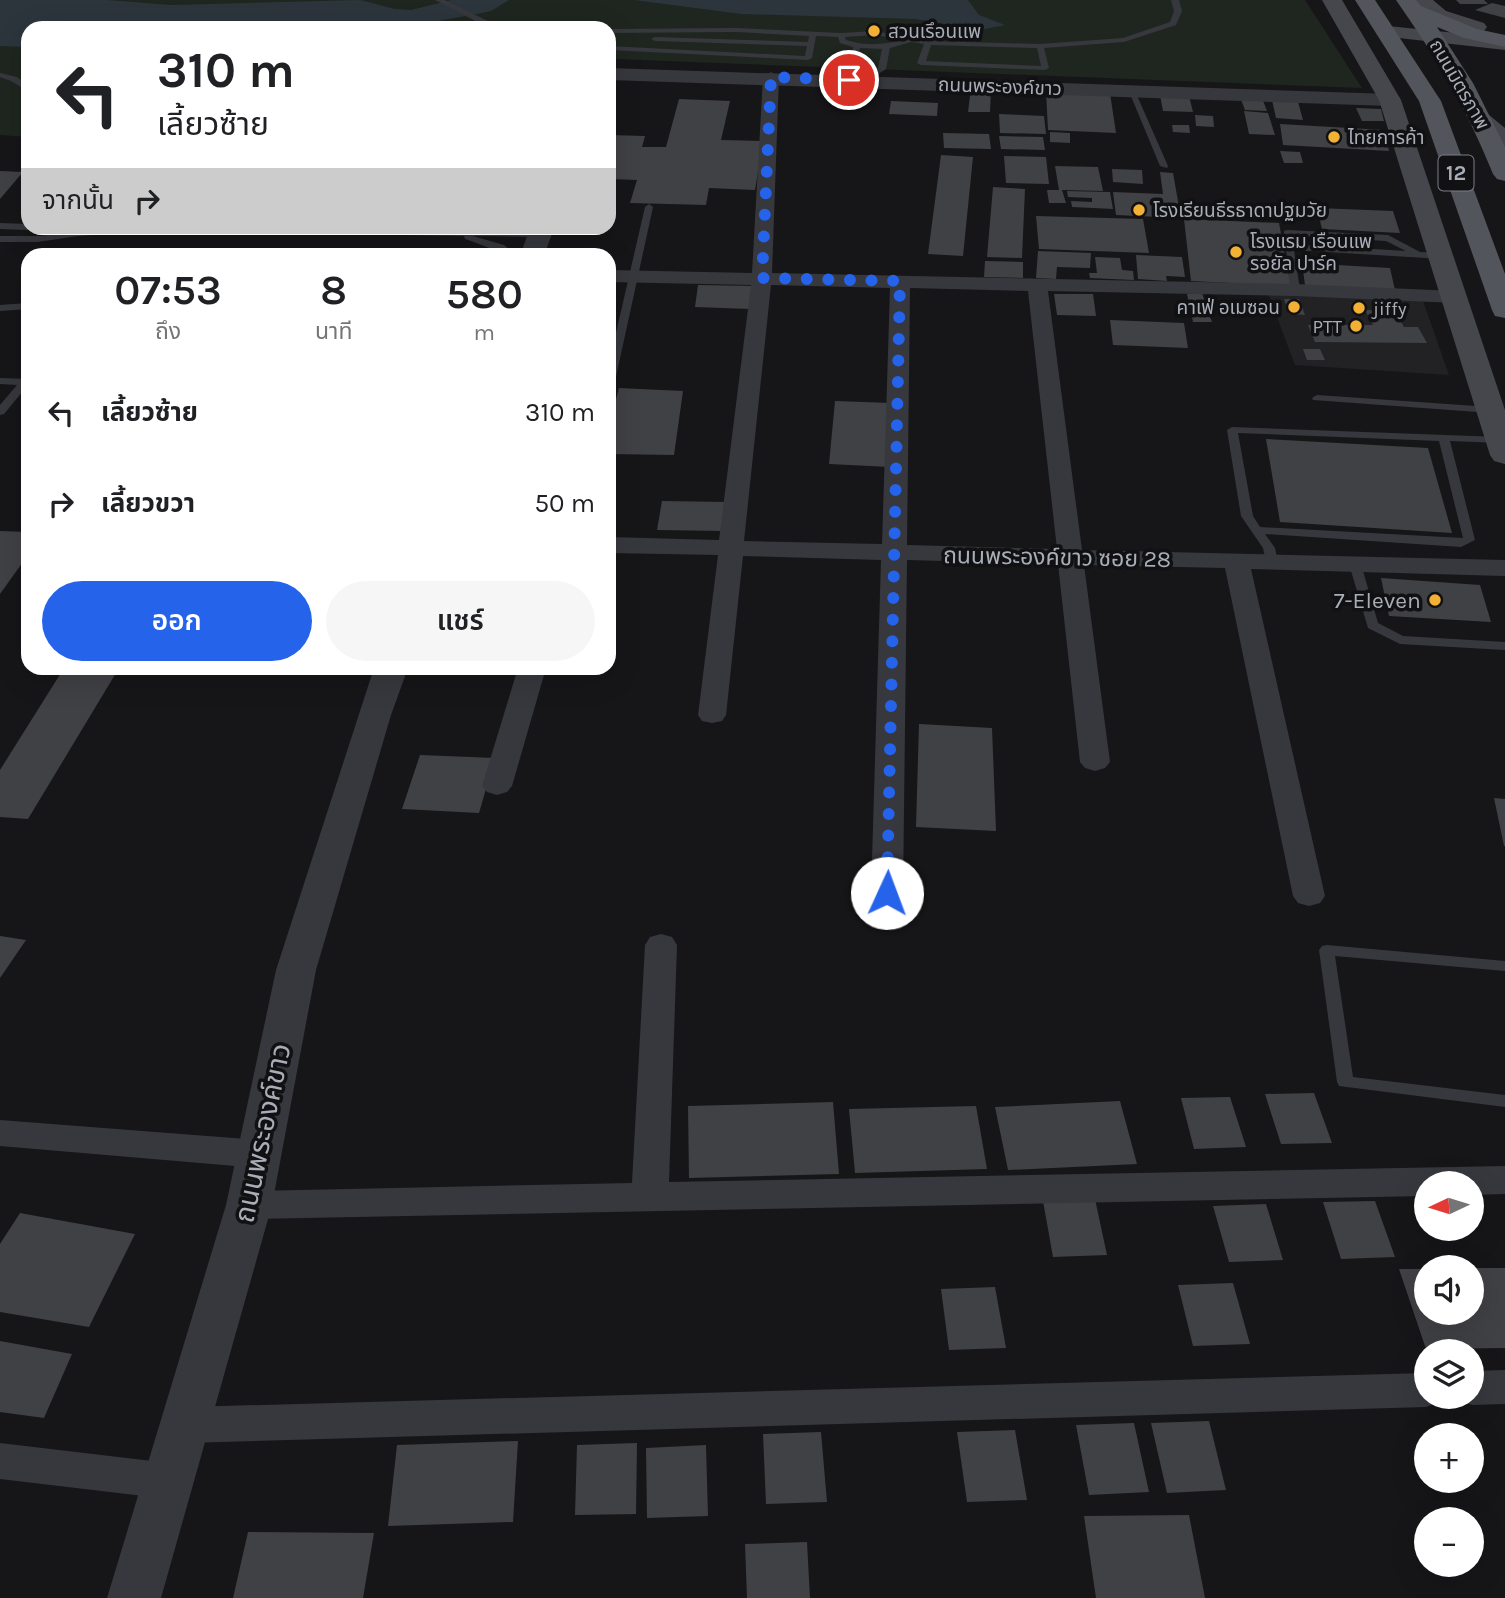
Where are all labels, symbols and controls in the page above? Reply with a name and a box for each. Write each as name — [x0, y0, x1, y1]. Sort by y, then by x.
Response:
place label: สวนเรึอนเเพ — [888, 21, 981, 43]
marker: สวนเรึอนเเพ — [866, 23, 882, 39]
street label: ถนนมิตรภาพ — [1425, 36, 1494, 133]
text: 310 m — [157, 42, 295, 99]
icon: left — [42, 49, 133, 140]
pin — [819, 50, 879, 110]
icon: arrive — [830, 61, 868, 99]
street label: ถนนพระองค์ขาว — [938, 74, 1062, 100]
text: เลี้ยวซ้าย — [157, 106, 269, 143]
place label: ไทยการค้า — [1347, 126, 1424, 149]
marker: ไทยการค้า — [1326, 129, 1342, 145]
road number: 12 — [1438, 156, 1474, 190]
icon: right — [128, 182, 166, 220]
text: จากนั้น — [42, 185, 114, 216]
place label: โรงเรียนธีรธาดาปฐมวัย — [1153, 200, 1327, 222]
marker: โรงเรียนธีรธาดาปฐมวัย — [1131, 202, 1147, 218]
place label: โรงแรม เรือนแพ รอยัล ปาร์ค — [1250, 231, 1372, 275]
marker: โรงแรม เรือนแพ รอยัล ปาร์ค — [1228, 244, 1244, 260]
text: 07:53 — [114, 265, 222, 315]
text: 8 — [320, 265, 347, 315]
text: 580 — [446, 269, 523, 319]
place label: คาเฟ่ อเมซอน — [1177, 297, 1280, 319]
place label: jiffy — [1371, 298, 1407, 320]
marker: คาเฟ่ อเมซอน — [1286, 299, 1302, 315]
marker: jiffy — [1351, 300, 1367, 316]
place label: PTT — [1312, 316, 1342, 338]
text: ถึง — [155, 318, 181, 345]
text: นาที — [315, 318, 352, 345]
marker: PTT — [1348, 318, 1364, 334]
text: m — [473, 319, 495, 346]
icon: left — [42, 394, 80, 432]
text: เลี้ยวซ้าย — [101, 397, 198, 428]
text: 310 m — [525, 397, 595, 428]
icon: right — [42, 485, 80, 523]
text: เลี้ยวขวา — [101, 488, 195, 519]
text: 50 m — [534, 488, 595, 519]
street label: ถนนพระองค์ขาว ซอย 28 — [943, 542, 1171, 573]
button: ออก — [42, 581, 312, 661]
button: แชร์ — [326, 581, 595, 661]
place label: 7-Eleven — [1334, 587, 1421, 614]
marker: 7-Eleven — [1427, 592, 1443, 608]
position arrow — [850, 856, 924, 930]
street label: ถนนพระองค์ขาว — [227, 1040, 298, 1226]
north arrow — [1414, 1171, 1484, 1241]
map controls — [1414, 1171, 1484, 1577]
button: sound — [1414, 1255, 1484, 1325]
button: layers — [1414, 1339, 1484, 1409]
button: + — [1414, 1423, 1484, 1493]
button: − — [1414, 1507, 1484, 1577]

